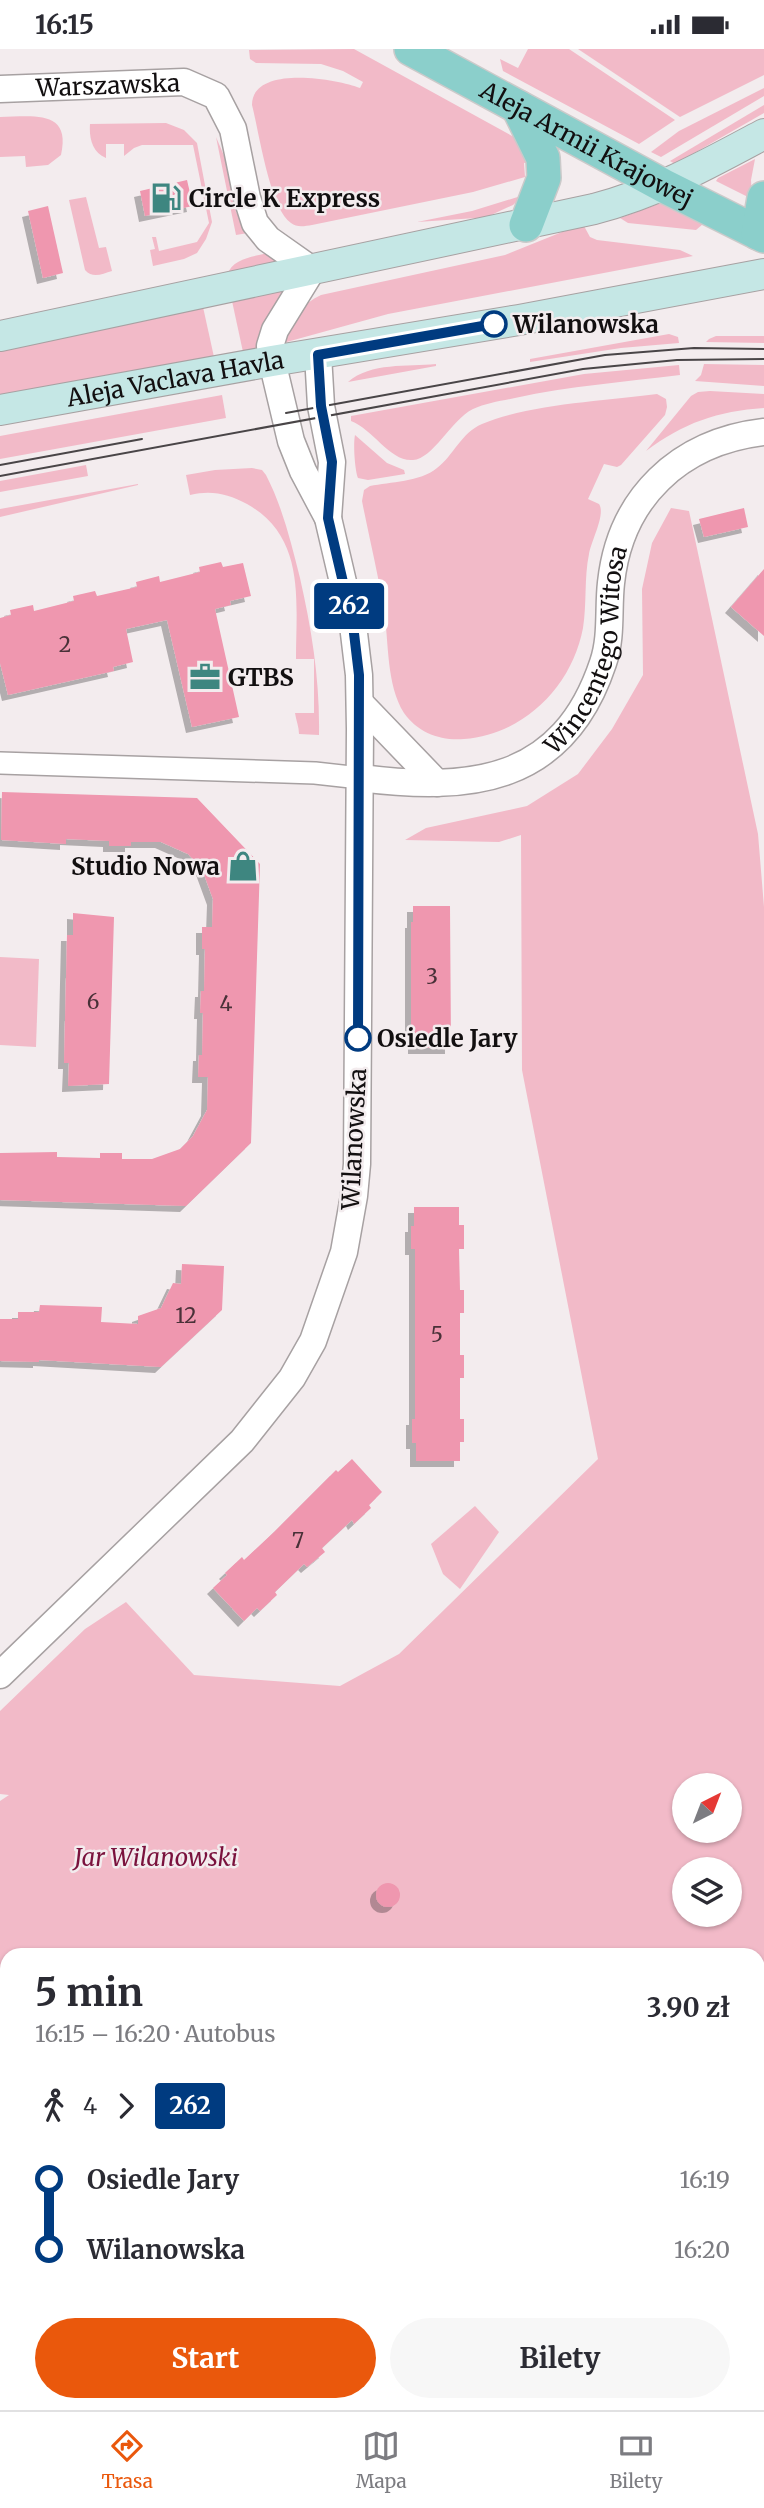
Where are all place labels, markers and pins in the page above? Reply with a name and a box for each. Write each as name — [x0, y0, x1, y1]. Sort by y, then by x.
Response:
fuel station icon: Circle K Express — [149, 181, 183, 215]
place label: Circle K Express — [189, 183, 380, 214]
place label: Wilanowska — [512, 309, 659, 340]
marker: Wilanowska — [481, 311, 507, 337]
office icon: GTBS — [188, 660, 222, 694]
place label: GTBS — [228, 662, 294, 693]
shop icon: Studio Nowa — [226, 849, 260, 883]
place label: Studio Nowa — [71, 851, 220, 882]
place label: Osiedle Jary — [377, 1023, 518, 1054]
marker: Osiedle Jary — [345, 1025, 371, 1051]

